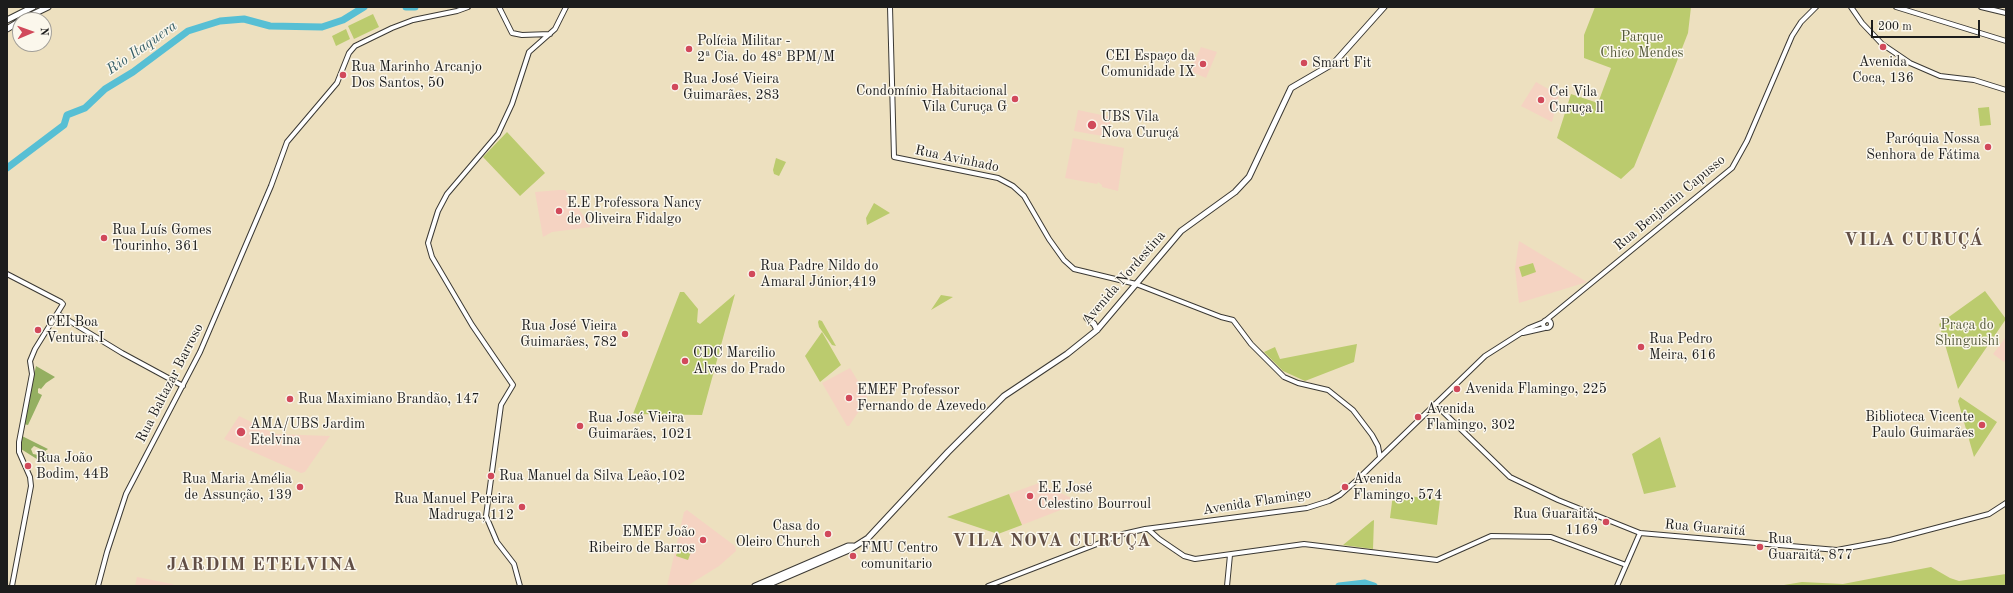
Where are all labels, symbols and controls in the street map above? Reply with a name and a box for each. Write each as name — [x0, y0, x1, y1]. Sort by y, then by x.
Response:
north arrow — [12, 12, 52, 52]
scale bar — [1873, 12, 1982, 38]
water label: Rio Itaquera — [103, 17, 181, 79]
text: 200 m — [1878, 21, 1912, 33]
text: N — [38, 27, 49, 36]
park label: Parque Chico Mendes — [1600, 29, 1684, 62]
place label: Polícia Militar - 2ª Cia. do 48º BPM/M — [697, 33, 835, 66]
marker: Avenida Coca, 136 — [1878, 42, 1888, 52]
marker: Polícia Militar - 2ª Cia. do 48º BPM/M — [684, 44, 694, 54]
place label: CEI Espaço da Comunidade IX — [1101, 48, 1195, 80]
place label: Avenida Coca, 136 — [1852, 54, 1914, 86]
place label: Smart Fit — [1312, 55, 1371, 71]
marker: Smart Fit — [1299, 58, 1309, 68]
place label: Rua Marinho Arcanjo Dos Santos, 50 — [351, 59, 482, 92]
marker: CEI Espaço da Comunidade IX — [1198, 59, 1208, 69]
marker: Rua Marinho Arcanjo Dos Santos, 50 — [338, 70, 348, 80]
place label: Rua José Vieira Guimarães, 283 — [683, 71, 780, 104]
marker: Rua José Vieira Guimarães, 283 — [670, 82, 680, 92]
place label: Condomínio Habitacional Vila Curuça G — [856, 83, 1007, 116]
place label: Cei Vila Curuça ll — [1549, 84, 1604, 116]
marker: Condomínio Habitacional Vila Curuça G — [1010, 94, 1020, 104]
marker: Cei Vila Curuça ll — [1536, 95, 1546, 105]
place label: UBS Vila Nova Curuçá — [1101, 109, 1179, 142]
marker: UBS Vila Nova Curuçá — [1086, 119, 1098, 131]
place label: Paróquia Nossa Senhora de Fátima — [1866, 131, 1980, 164]
street label: Rua Avinhado — [913, 142, 1001, 176]
marker: Paróquia Nossa Senhora de Fátima — [1983, 142, 1993, 152]
street label: Rua Benjamin Capusso — [1611, 152, 1729, 254]
place label: E.E Professora Nancy de Oliveira Fidalgo — [567, 195, 702, 228]
marker: E.E Professora Nancy de Oliveira Fidalgo — [554, 206, 564, 216]
place label: Rua Luís Gomes Tourinho, 361 — [112, 222, 212, 254]
street label: Avenida Nordestina — [1079, 228, 1169, 328]
district label: VILA CURUÇÁ — [1844, 229, 1984, 251]
marker: Rua Luís Gomes Tourinho, 361 — [99, 233, 109, 243]
place label: Rua Padre Nildo do Amaral Júnior,419 — [760, 258, 878, 290]
marker: Rua Padre Nildo do Amaral Júnior,419 — [747, 269, 757, 279]
place label: CEI Boa Ventura I — [46, 314, 104, 346]
park label: Praça do Shinguishi — [1935, 317, 1999, 350]
place label: Rua José Vieira Guimarães, 782 — [520, 318, 617, 350]
street label: Rua Baltazar Barroso — [133, 321, 207, 445]
marker: CEI Boa Ventura I — [33, 325, 43, 335]
marker: Rua José Vieira Guimarães, 782 — [620, 329, 630, 339]
place label: Rua Pedro Meira, 616 — [1649, 331, 1716, 364]
marker: Rua Pedro Meira, 616 — [1636, 342, 1646, 352]
place label: CDC Marcilio Alves do Prado — [693, 345, 785, 378]
marker: CDC Marcilio Alves do Prado — [680, 356, 690, 366]
place label: Avenida Flamingo, 225 — [1465, 381, 1607, 397]
place label: EMEF Professor Fernando de Azevedo — [857, 382, 986, 414]
marker: Avenida Flamingo, 225 — [1452, 384, 1462, 394]
place label: Rua Maximiano Brandão, 147 — [298, 391, 480, 407]
marker: EMEF Professor Fernando de Azevedo — [844, 393, 854, 403]
marker: Rua Maximiano Brandão, 147 — [285, 394, 295, 404]
place label: Avenida Flamingo, 302 — [1426, 401, 1515, 434]
place label: Biblioteca Vicente Paulo Guimarães — [1865, 409, 1974, 442]
place label: Rua José Vieira Guimarães, 1021 — [588, 410, 693, 442]
marker: Avenida Flamingo, 302 — [1413, 412, 1423, 422]
place label: AMA/UBS Jardim Etelvina — [250, 416, 365, 448]
marker: Biblioteca Vicente Paulo Guimarães — [1977, 420, 1987, 430]
marker: Rua José Vieira Guimarães, 1021 — [575, 421, 585, 431]
marker: AMA/UBS Jardim Etelvina — [235, 426, 247, 438]
place label: Rua João Bodim, 44B — [36, 450, 109, 482]
marker: Rua João Bodim, 44B — [23, 461, 33, 471]
place label: Rua Manuel da Silva Leão,102 — [499, 468, 685, 484]
place label: Rua Maria Amélia de Assunção, 139 — [182, 471, 292, 504]
marker: Rua Manuel da Silva Leão,102 — [486, 471, 496, 481]
place label: Avenida Flamingo, 574 — [1353, 471, 1442, 504]
place label: E.E José Celestino Bourroul — [1038, 480, 1151, 512]
marker: Rua Maria Amélia de Assunção, 139 — [295, 482, 305, 492]
marker: Avenida Flamingo, 574 — [1340, 482, 1350, 492]
street label: Avenida Flamingo — [1202, 485, 1312, 519]
place label: Rua Manuel Pereira Madruga, 112 — [394, 491, 514, 524]
marker: E.E José Celestino Bourroul — [1025, 491, 1035, 501]
marker: Rua Manuel Pereira Madruga, 112 — [517, 502, 527, 512]
place label: Rua Guaraitá, 1169 — [1513, 506, 1598, 538]
street label: Rua Guaraitá — [1664, 516, 1746, 540]
marker: Rua Guaraitá, 1169 — [1601, 517, 1611, 527]
place label: Casa do Oleiro Church — [736, 518, 820, 550]
place label: EMEF João Ribeiro de Barros — [588, 524, 695, 556]
marker: Casa do Oleiro Church — [823, 529, 833, 539]
district label: VILA NOVA CURUÇA — [953, 530, 1151, 552]
place label: Rua Guaraitá, 877 — [1768, 531, 1853, 564]
marker: EMEF João Ribeiro de Barros — [698, 535, 708, 545]
place label: FMU Centro comunitario — [861, 540, 938, 572]
marker: Rua Guaraitá, 877 — [1755, 542, 1765, 552]
marker: FMU Centro comunitario — [848, 551, 858, 561]
district label: JARDIM ETELVINA — [167, 554, 357, 576]

